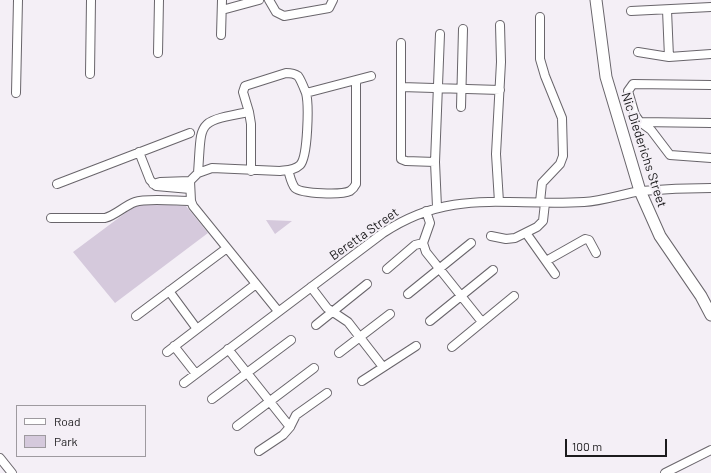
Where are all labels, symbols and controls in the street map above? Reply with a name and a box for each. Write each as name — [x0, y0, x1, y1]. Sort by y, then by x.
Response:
street label: Nic Diederichs Street — [618, 91, 670, 209]
street label: Beretta Street — [326, 204, 402, 264]
legend — [16, 405, 146, 457]
text: Road — [54, 414, 81, 428]
scale bar — [567, 431, 669, 457]
text: Park — [54, 434, 78, 448]
text: 100 m — [572, 439, 602, 453]

